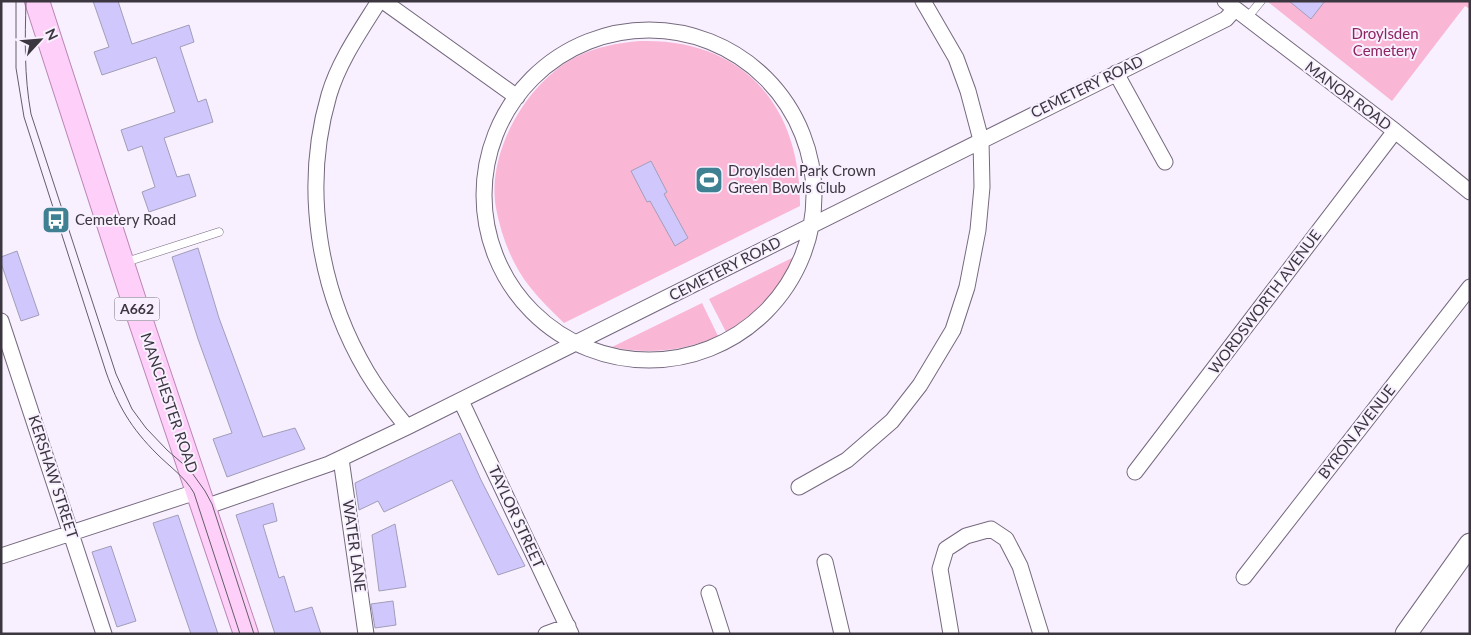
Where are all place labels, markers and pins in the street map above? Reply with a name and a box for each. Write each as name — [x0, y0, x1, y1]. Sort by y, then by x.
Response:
place label: Droylsden Park Crown Green Bowls Club — [728, 161, 876, 196]
sports icon: Droylsden Park Crown Green Bowls Club — [694, 165, 724, 195]
bus stop icon: Cemetery Road — [41, 205, 71, 235]
place label: Cemetery Road — [75, 210, 176, 228]

